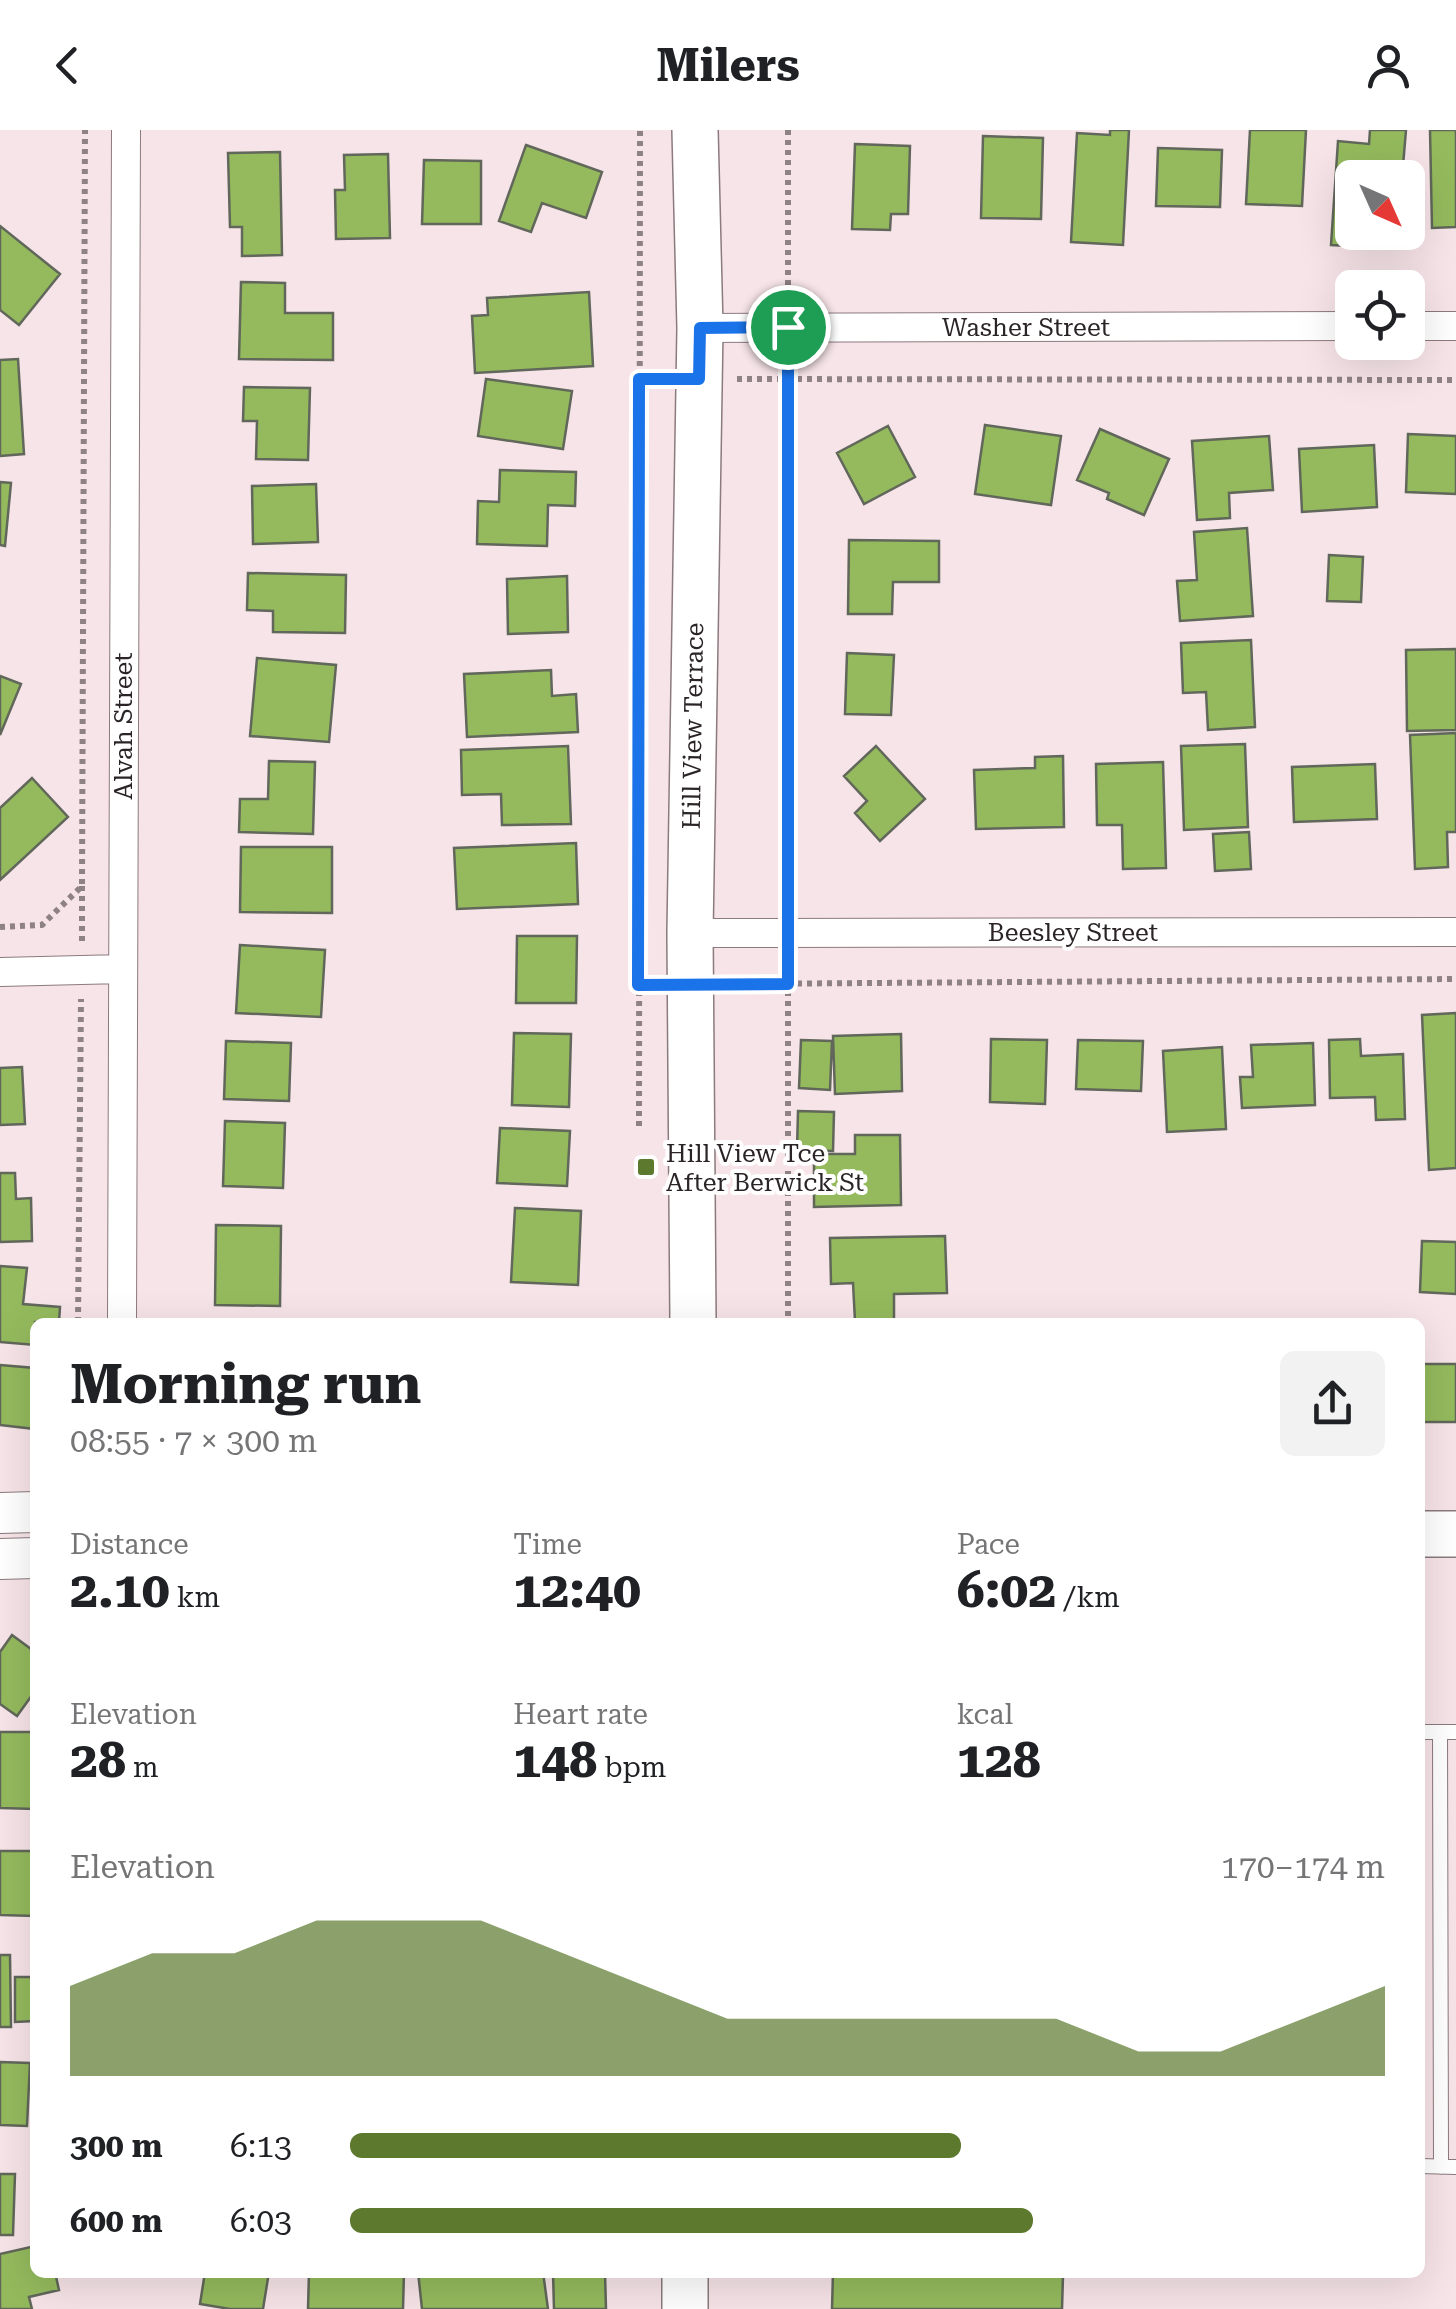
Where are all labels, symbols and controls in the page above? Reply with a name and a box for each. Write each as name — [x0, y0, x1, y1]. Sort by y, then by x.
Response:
icon: back — [40, 38, 95, 93]
icon: person — [1361, 38, 1416, 93]
text: Milers — [656, 39, 800, 92]
north arrow — [1335, 160, 1425, 250]
map controls — [1335, 160, 1425, 360]
button: locate — [1335, 270, 1425, 360]
pin — [746, 285, 831, 370]
icon: arrive — [761, 300, 816, 355]
street label: Washer Street — [942, 313, 1110, 342]
street label: Hill View Terrace — [677, 622, 709, 830]
street label: Alvah Street — [109, 652, 138, 800]
street label: Beesley Street — [988, 918, 1158, 947]
place label: Hill View Tce After Berwick St — [666, 1139, 864, 1197]
marker: Hill View Tce After Berwick St — [635, 1156, 657, 1178]
button: share — [1280, 1351, 1385, 1456]
text: Morning run — [70, 1352, 421, 1416]
text: 08:55 · 7 × 300 m — [70, 1422, 317, 1460]
text: Distance — [70, 1528, 189, 1561]
text: Time — [513, 1528, 582, 1561]
text: Pace — [957, 1528, 1020, 1561]
text: 2.10 — [70, 1561, 170, 1619]
text: 12:40 — [513, 1561, 641, 1619]
text: 6:02 — [957, 1561, 1056, 1619]
text: km — [170, 1581, 220, 1614]
text: /km — [1056, 1581, 1120, 1614]
text: Elevation — [70, 1698, 197, 1731]
text: Heart rate — [513, 1698, 648, 1731]
text: kcal — [957, 1698, 1013, 1731]
text: 28 — [70, 1731, 126, 1789]
text: 148 — [513, 1731, 597, 1789]
text: 128 — [957, 1731, 1041, 1789]
text: m — [126, 1751, 159, 1784]
text: bpm — [597, 1751, 666, 1784]
text: Elevation — [70, 1848, 215, 1886]
text: 170–174 m — [1221, 1848, 1385, 1886]
text: 300 m — [70, 2127, 163, 2165]
text: 6:13 — [230, 2127, 292, 2165]
text: 600 m — [70, 2202, 163, 2240]
text: 6:03 — [230, 2202, 292, 2240]

